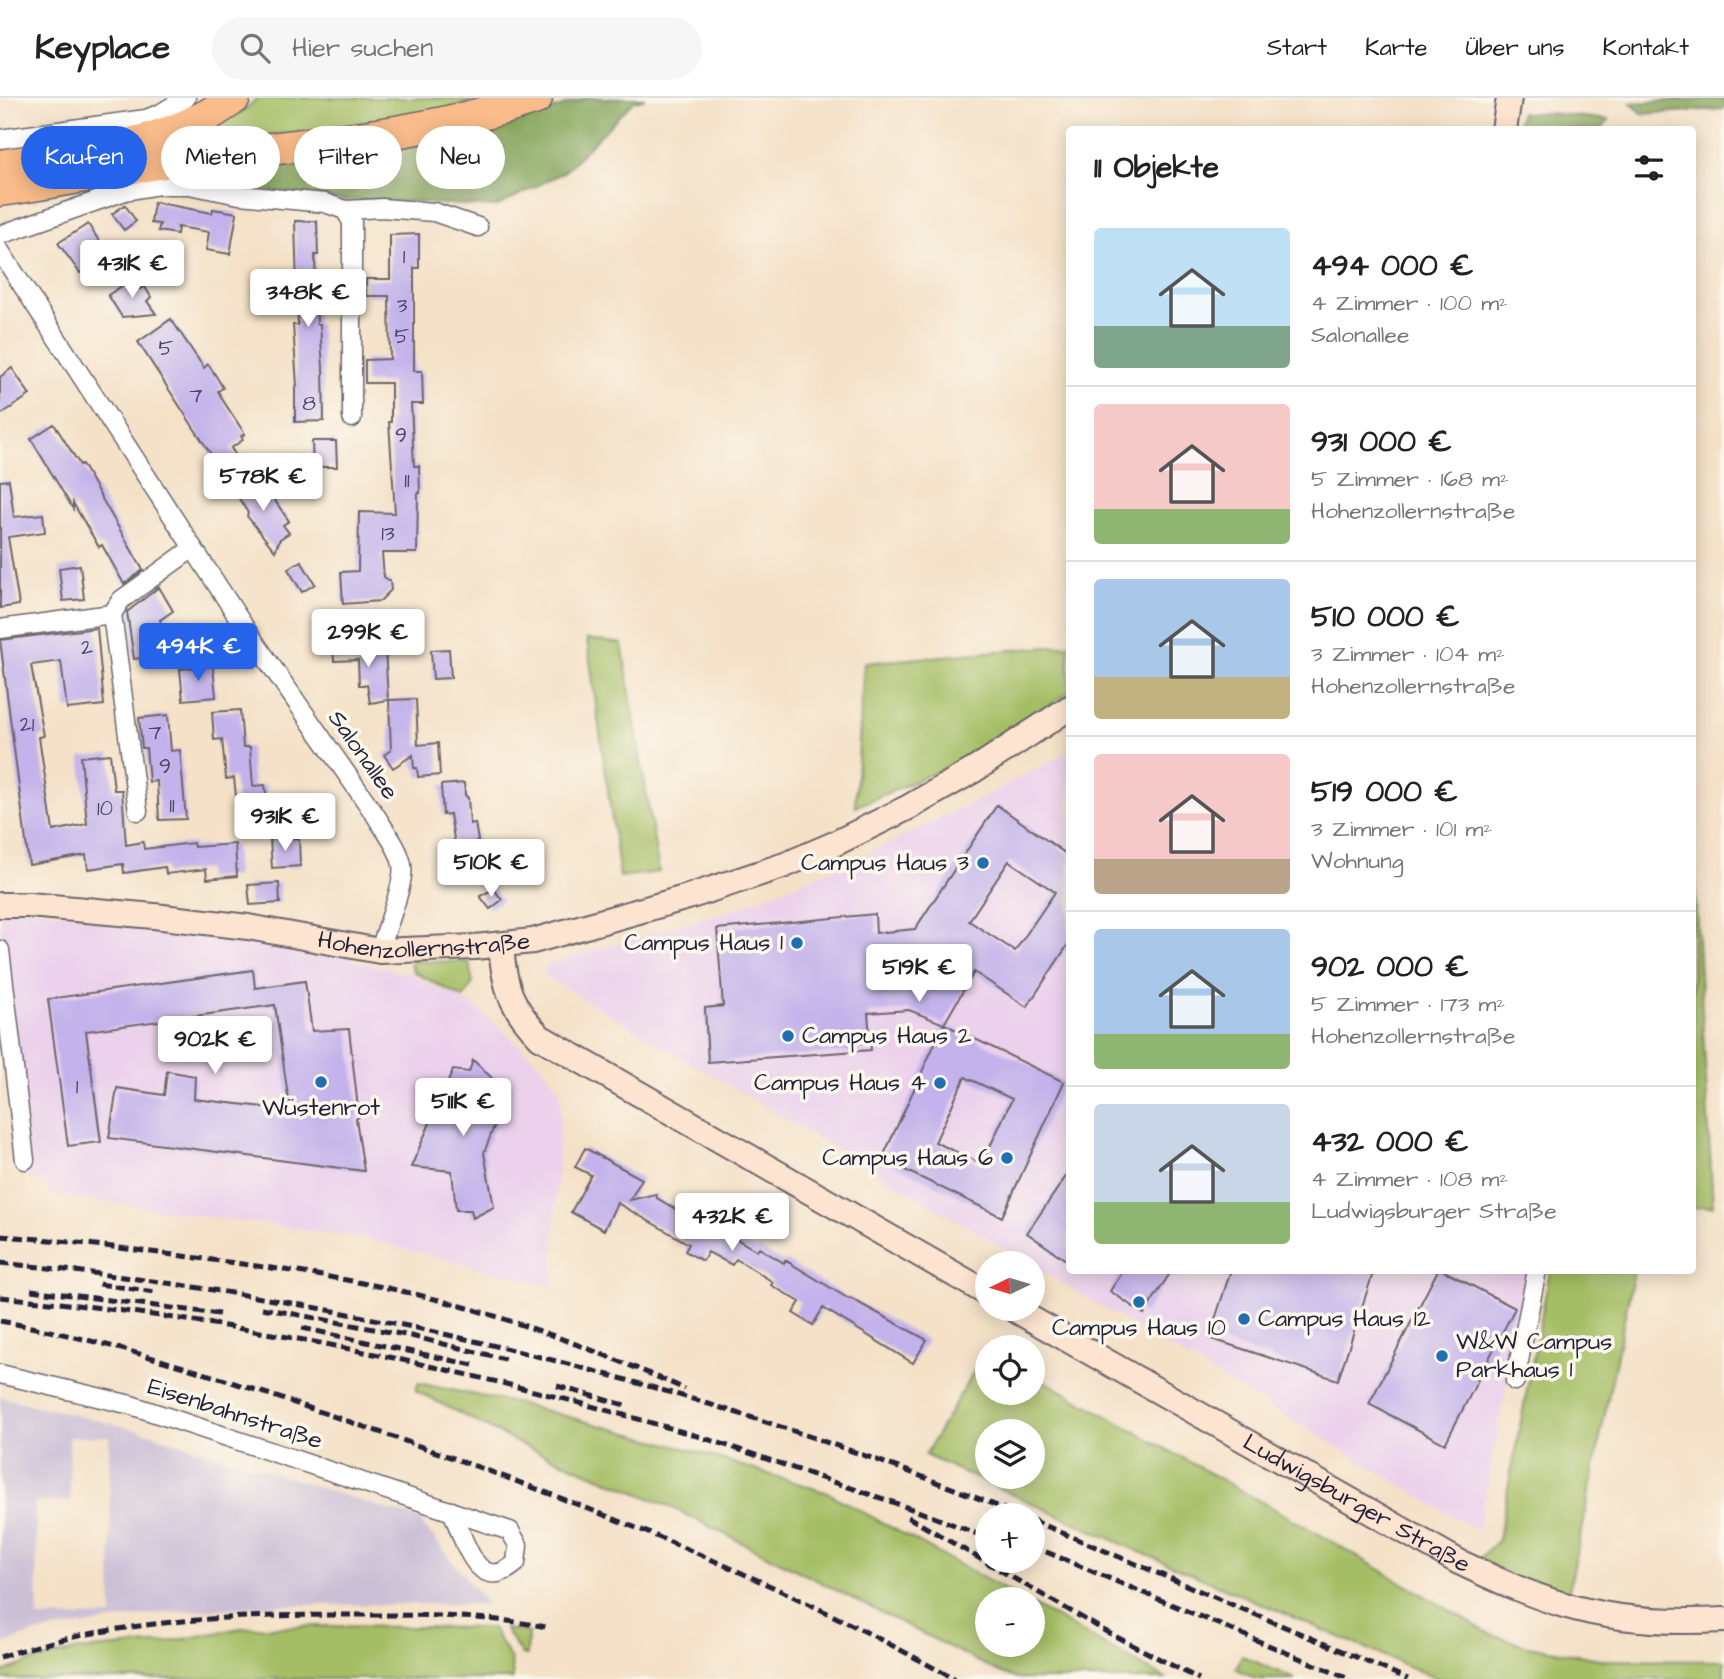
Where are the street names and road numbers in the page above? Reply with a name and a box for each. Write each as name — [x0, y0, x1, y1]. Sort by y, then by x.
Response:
street label: Salonallee — [320, 703, 406, 807]
street label: Hohenzollernstraße — [315, 923, 532, 968]
street label: Eisenbahnstraße — [143, 1370, 327, 1458]
street label: Ludwigsburger Straße — [1237, 1426, 1476, 1582]

